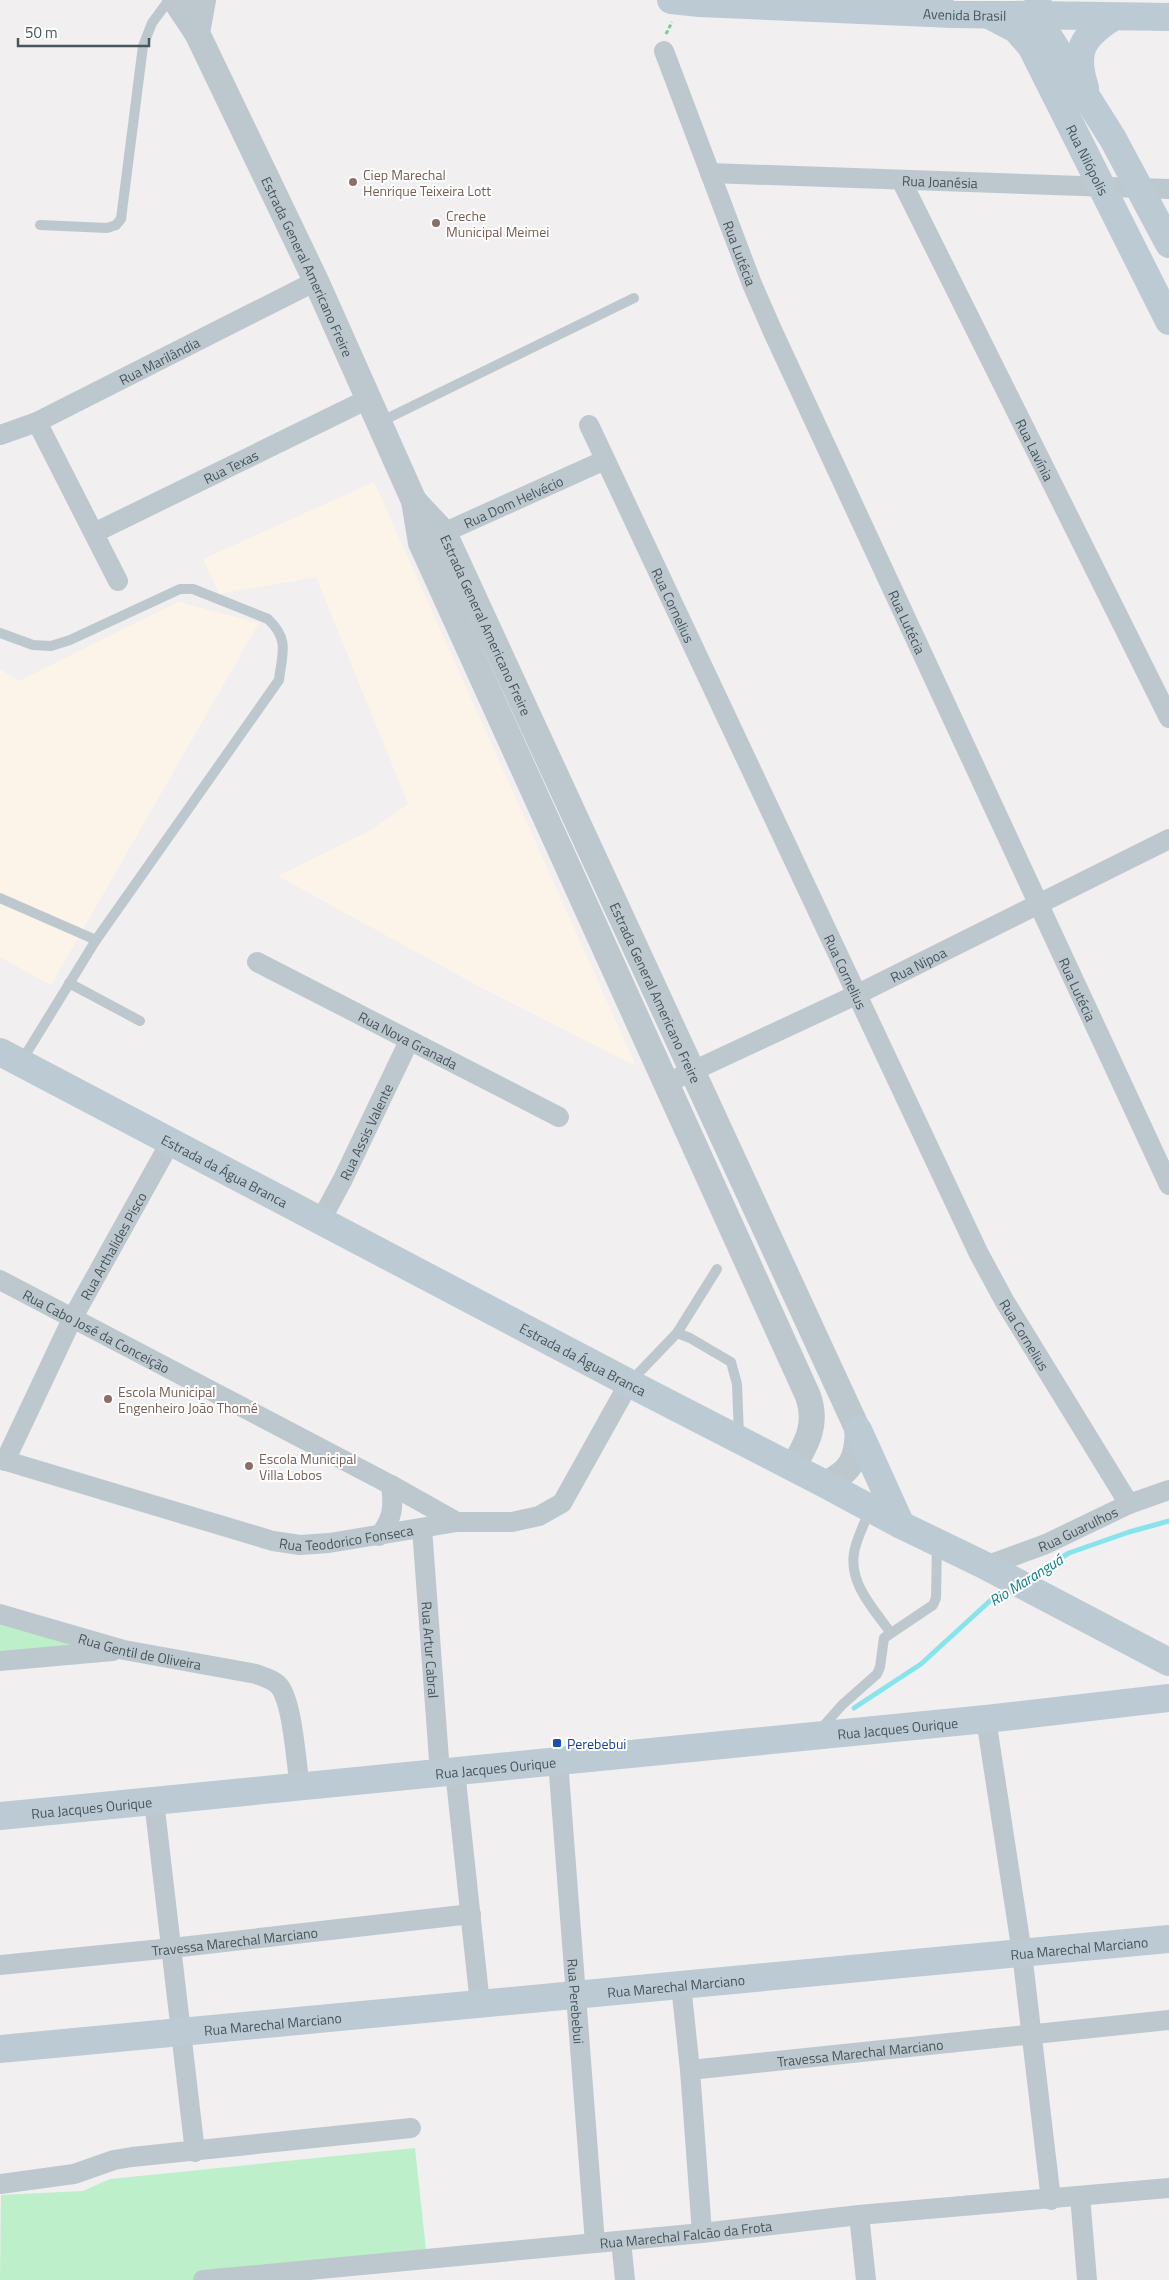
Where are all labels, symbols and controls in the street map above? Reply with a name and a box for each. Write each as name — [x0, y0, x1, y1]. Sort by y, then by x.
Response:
street label: Avenida Brasil — [923, 2, 1006, 25]
scale bar — [18, 15, 149, 47]
text: 50 m — [25, 21, 58, 44]
street label: Rua Nilópolis — [1061, 121, 1115, 199]
place label: Ciep Marechal Henrique Teixeira Lott — [363, 164, 491, 201]
street label: Rua Joanésia — [902, 169, 978, 193]
street label: Estrada General Americano Freire — [257, 173, 359, 360]
marker: Ciep Marechal Henrique Teixeira Lott — [347, 176, 359, 188]
place label: Creche Municipal Meimei — [446, 205, 549, 242]
marker: Creche Municipal Meimei — [430, 217, 442, 229]
street label: Rua Lutécia — [718, 217, 762, 289]
street label: Rua Marilândia — [115, 331, 203, 390]
street label: Rua Lavínia — [1011, 415, 1060, 484]
street label: Rua Texas — [199, 444, 262, 489]
street label: Rua Dom Helvécio — [460, 470, 566, 533]
street label: Estrada General Americano Freire — [436, 531, 537, 719]
street label: Rua Cornelius — [647, 564, 700, 646]
street label: Rua Lutécia — [884, 586, 931, 657]
street label: Estrada General Americano Freire — [605, 899, 707, 1086]
street label: Rua Cornelius — [819, 931, 873, 1013]
street label: Rua Nipoa — [886, 941, 950, 987]
street label: Rua Lutécia — [1054, 954, 1102, 1025]
street label: Rua Nova Granada — [355, 1005, 462, 1074]
street label: Rua Assis Valente — [334, 1080, 398, 1183]
street label: Estrada da Água Branca — [158, 1128, 292, 1212]
street label: Rua Arthalides Pisco — [74, 1188, 151, 1303]
street label: Rua Cabo José da Conceição — [19, 1283, 174, 1378]
street label: Rua Cornelius — [995, 1295, 1055, 1375]
street label: Estrada da Água Branca — [516, 1317, 650, 1401]
place label: Escola Municipal Engenheiro João Thomé — [118, 1381, 258, 1418]
marker: Escola Municipal Engenheiro João Thomé — [102, 1393, 114, 1405]
place label: Escola Municipal Villa Lobos — [259, 1448, 357, 1485]
marker: Escola Municipal Villa Lobos — [243, 1460, 255, 1472]
street label: Rua Guarulhos — [1035, 1501, 1121, 1557]
street label: Rua Teodorico Fonseca — [278, 1519, 415, 1556]
water label: Rio Maranguá — [985, 1547, 1069, 1612]
street label: Rua Artur Cabral — [417, 1601, 445, 1699]
street label: Rua Gentil de Oliveira — [76, 1627, 203, 1674]
street label: Rua Jacques Ourique — [836, 1711, 959, 1744]
place label: Perebebui — [567, 1733, 626, 1754]
marker: Perebebui — [551, 1737, 563, 1749]
street label: Rua Jacques Ourique — [434, 1751, 557, 1784]
street label: Rua Jacques Ourique — [30, 1791, 153, 1823]
street label: Travessa Marechal Marciano — [151, 1921, 319, 1960]
street label: Rua Marechal Marciano — [1009, 1931, 1149, 1964]
street label: Rua Perebebui — [563, 1958, 590, 2045]
street label: Rua Marechal Marciano — [606, 1968, 746, 2002]
street label: Rua Marechal Marciano — [203, 2006, 343, 2040]
street label: Travessa Marechal Marciano — [776, 2033, 944, 2071]
street label: Rua Marechal Falcão da Frota — [599, 2215, 773, 2253]

